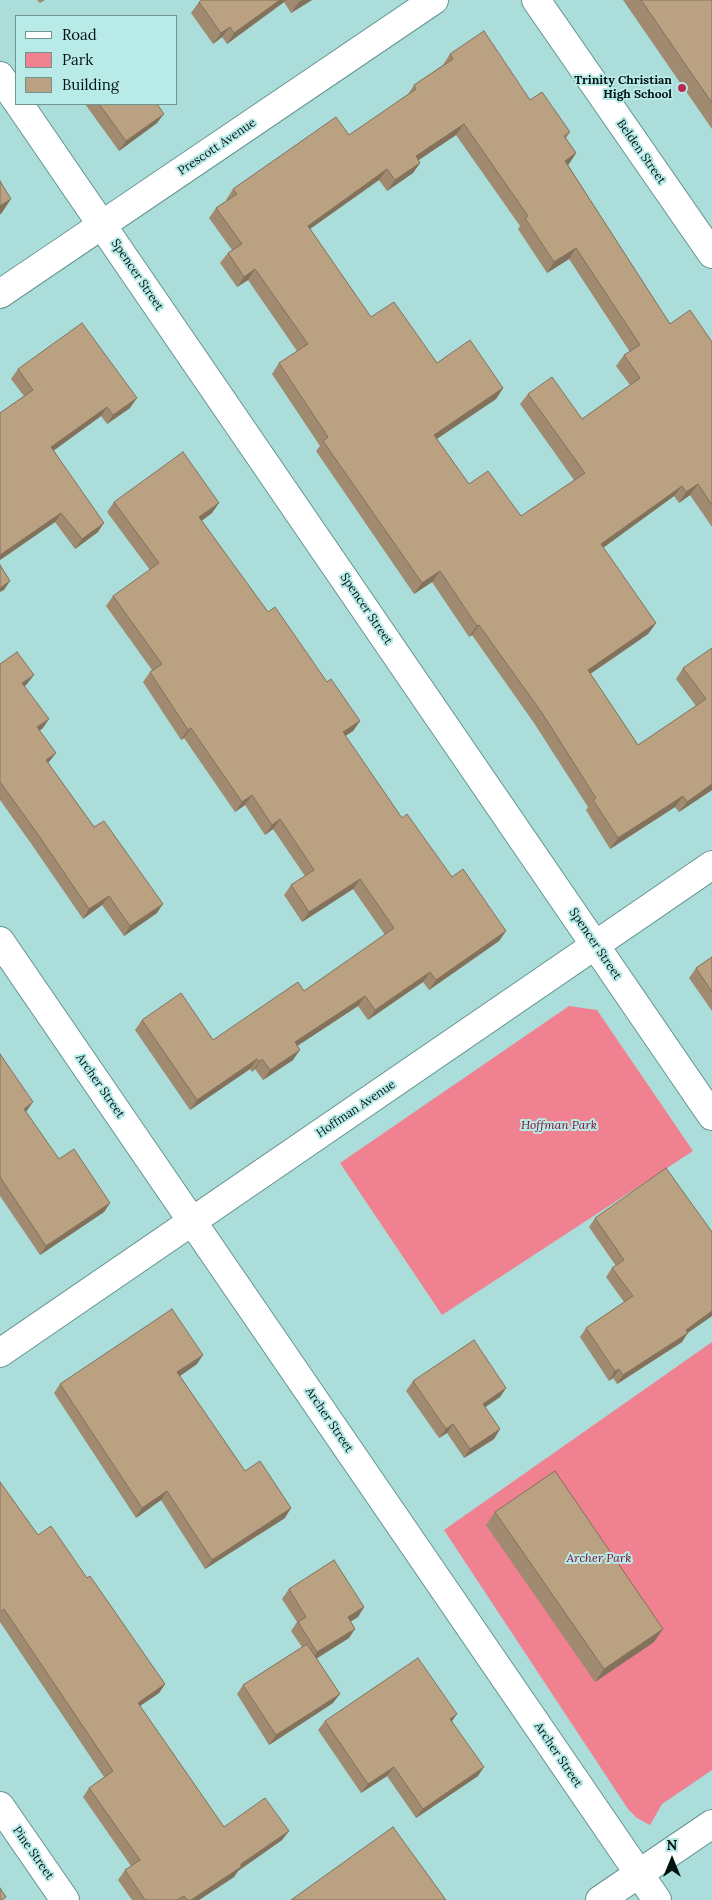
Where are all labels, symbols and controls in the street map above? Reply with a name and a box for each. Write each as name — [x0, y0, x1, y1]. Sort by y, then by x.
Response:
legend — [15, 15, 178, 105]
text: Road — [62, 25, 97, 44]
text: Park — [62, 50, 93, 69]
place label: Trinity Christian High School — [574, 74, 672, 102]
text: Building — [62, 75, 119, 94]
marker: Trinity Christian High School — [676, 82, 688, 94]
street label: Prescott Avenue — [175, 116, 259, 178]
street label: Belden Street — [613, 117, 669, 187]
street label: Spencer Street — [108, 237, 166, 313]
street label: Spencer Street — [337, 571, 395, 647]
street label: Spencer Street — [566, 906, 624, 982]
street label: Archer Street — [73, 1051, 127, 1121]
street label: Hoffman Avenue — [314, 1077, 398, 1141]
park label: Hoffman Park — [521, 1119, 597, 1133]
street label: Archer Street — [302, 1385, 356, 1455]
park label: Archer Park — [567, 1552, 631, 1566]
street label: Archer Street — [531, 1720, 585, 1790]
street label: Pine Street — [9, 1824, 57, 1882]
north arrow — [647, 1835, 697, 1885]
text: N — [667, 1836, 677, 1854]

